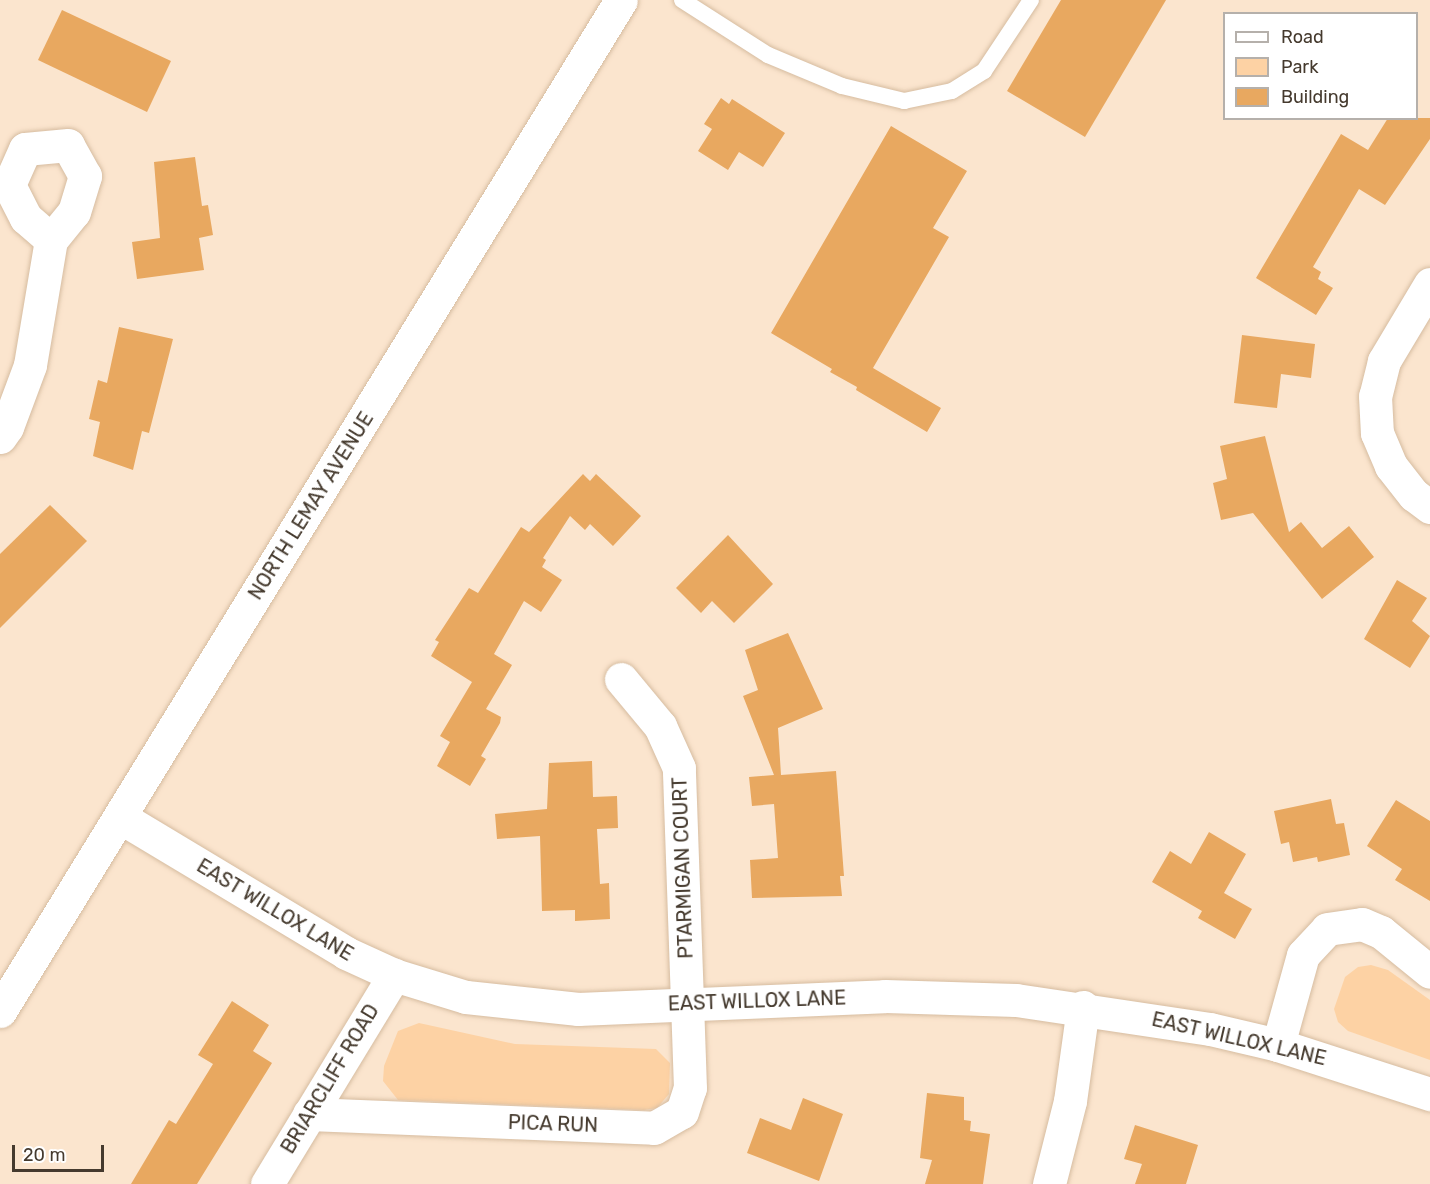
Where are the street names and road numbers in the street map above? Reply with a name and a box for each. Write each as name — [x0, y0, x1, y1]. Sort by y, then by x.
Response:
street label: NORTH LEMAY AVENUE — [243, 407, 379, 605]
street label: PTARMIGAN COURT — [668, 777, 698, 959]
street label: EAST WILLOX LANE — [192, 854, 358, 966]
street label: EAST WILLOX LANE — [667, 986, 847, 1016]
street label: BRIARCLIFF ROAD — [276, 1000, 384, 1158]
street label: EAST WILLOX LANE — [1149, 1007, 1329, 1071]
street label: PICA RUN — [507, 1110, 599, 1138]

